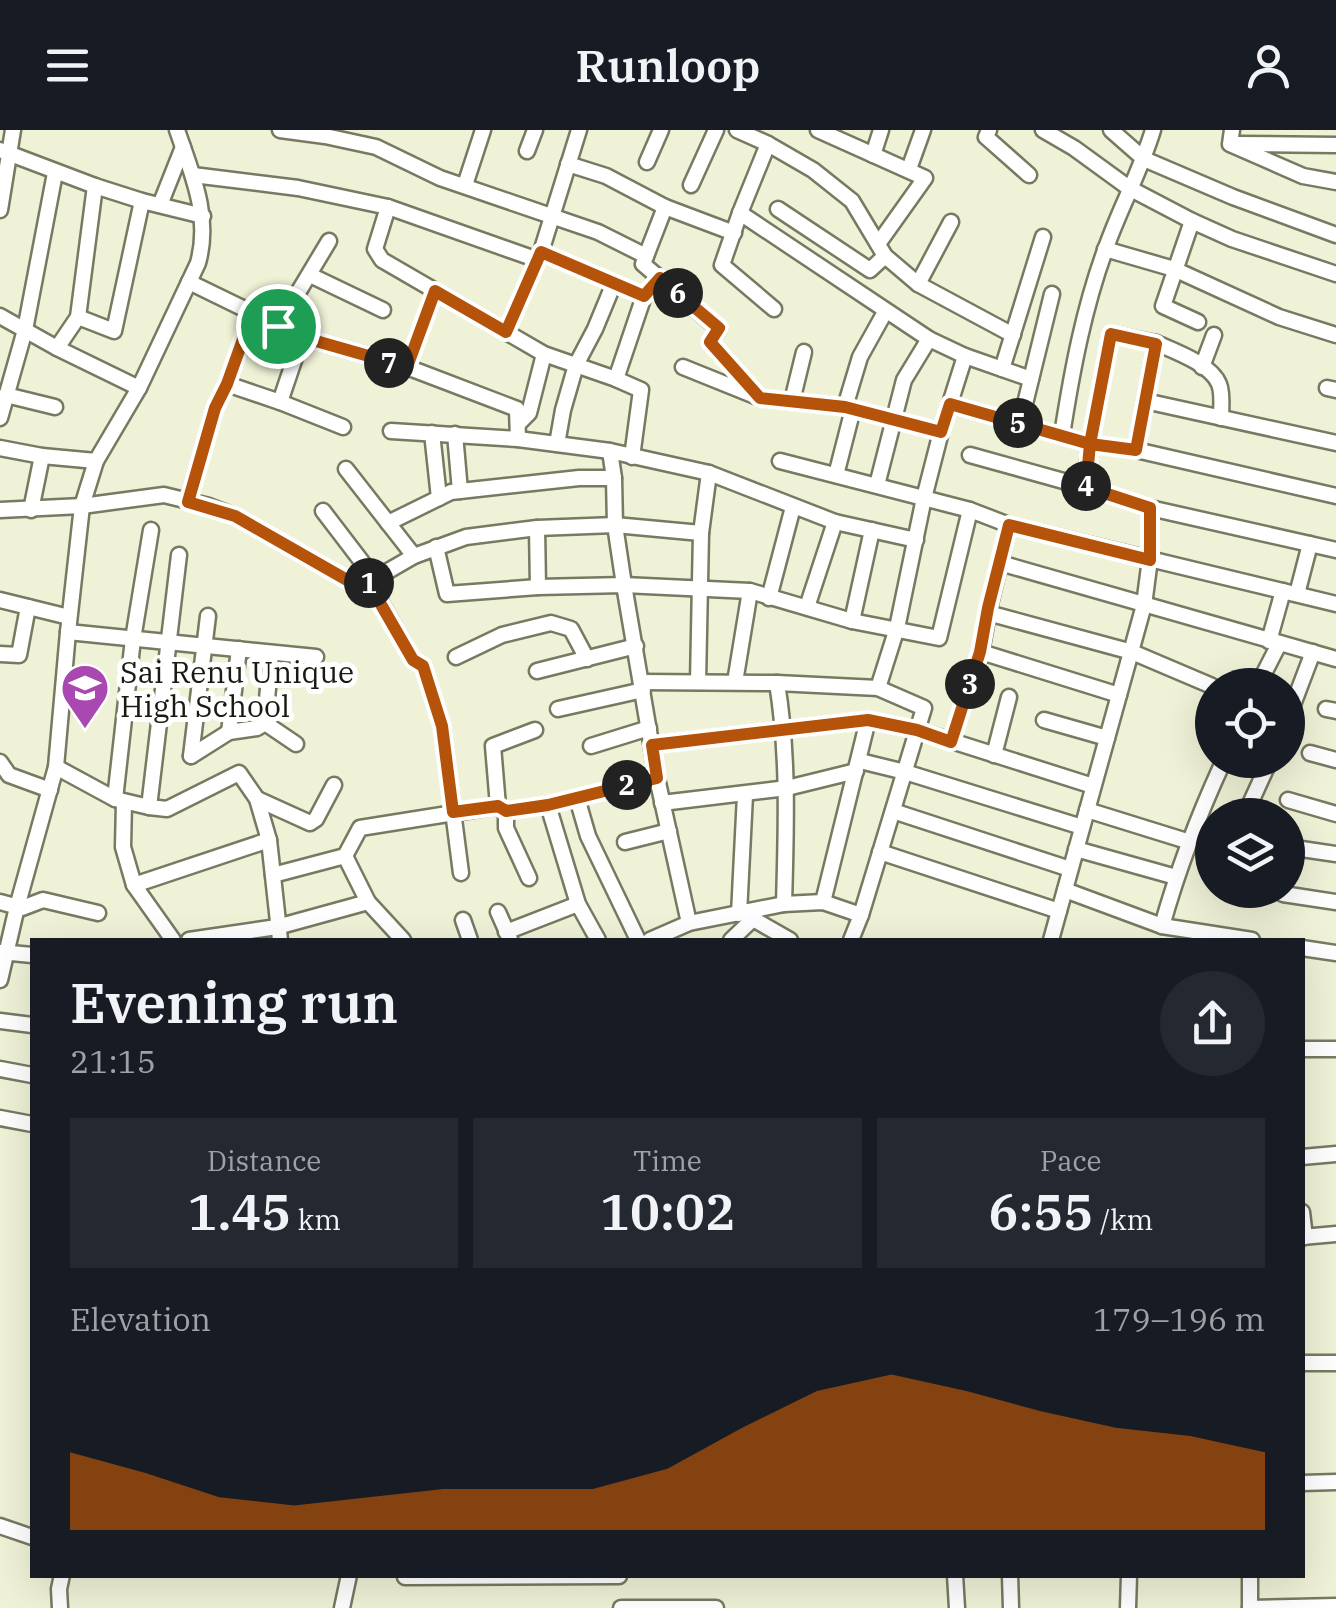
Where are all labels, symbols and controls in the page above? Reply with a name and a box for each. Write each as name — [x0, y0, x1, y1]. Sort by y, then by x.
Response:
text: Runloop — [576, 36, 760, 94]
icon: menu — [40, 38, 95, 93]
icon: person — [1241, 38, 1296, 93]
pin: 6 — [653, 268, 703, 318]
text: 6 — [670, 274, 686, 311]
pin — [236, 284, 321, 369]
icon: arrive — [251, 299, 306, 354]
pin: 7 — [364, 338, 414, 388]
text: 7 — [381, 344, 397, 381]
pin: 5 — [993, 398, 1043, 448]
text: 5 — [1010, 404, 1026, 441]
pin: 4 — [1061, 461, 1111, 511]
text: 4 — [1078, 467, 1094, 504]
pin: 1 — [344, 558, 394, 608]
text: 1 — [361, 564, 377, 601]
place label: Sai Renu Unique High School — [120, 652, 354, 725]
pin: 3 — [945, 659, 995, 709]
school or university icon: Sai Renu Unique High School — [59, 662, 111, 730]
text: 3 — [962, 665, 978, 702]
map controls — [1195, 668, 1305, 908]
button: locate — [1195, 668, 1305, 778]
pin: 2 — [602, 760, 652, 810]
text: 2 — [619, 766, 635, 803]
button: layers — [1195, 798, 1305, 908]
text: Evening run — [70, 967, 398, 1038]
button: share — [1160, 971, 1265, 1076]
text: 21:15 — [70, 1040, 156, 1082]
text: Distance — [207, 1142, 321, 1179]
text: Time — [633, 1142, 702, 1179]
text: Pace — [1040, 1142, 1102, 1179]
text: 1.45 — [187, 1179, 291, 1244]
text: 10:02 — [600, 1179, 735, 1244]
text: 6:55 — [988, 1179, 1093, 1244]
text: km — [291, 1201, 341, 1238]
text: /km — [1093, 1201, 1153, 1238]
text: Elevation — [70, 1298, 211, 1340]
text: 179–196 m — [1093, 1298, 1265, 1340]

